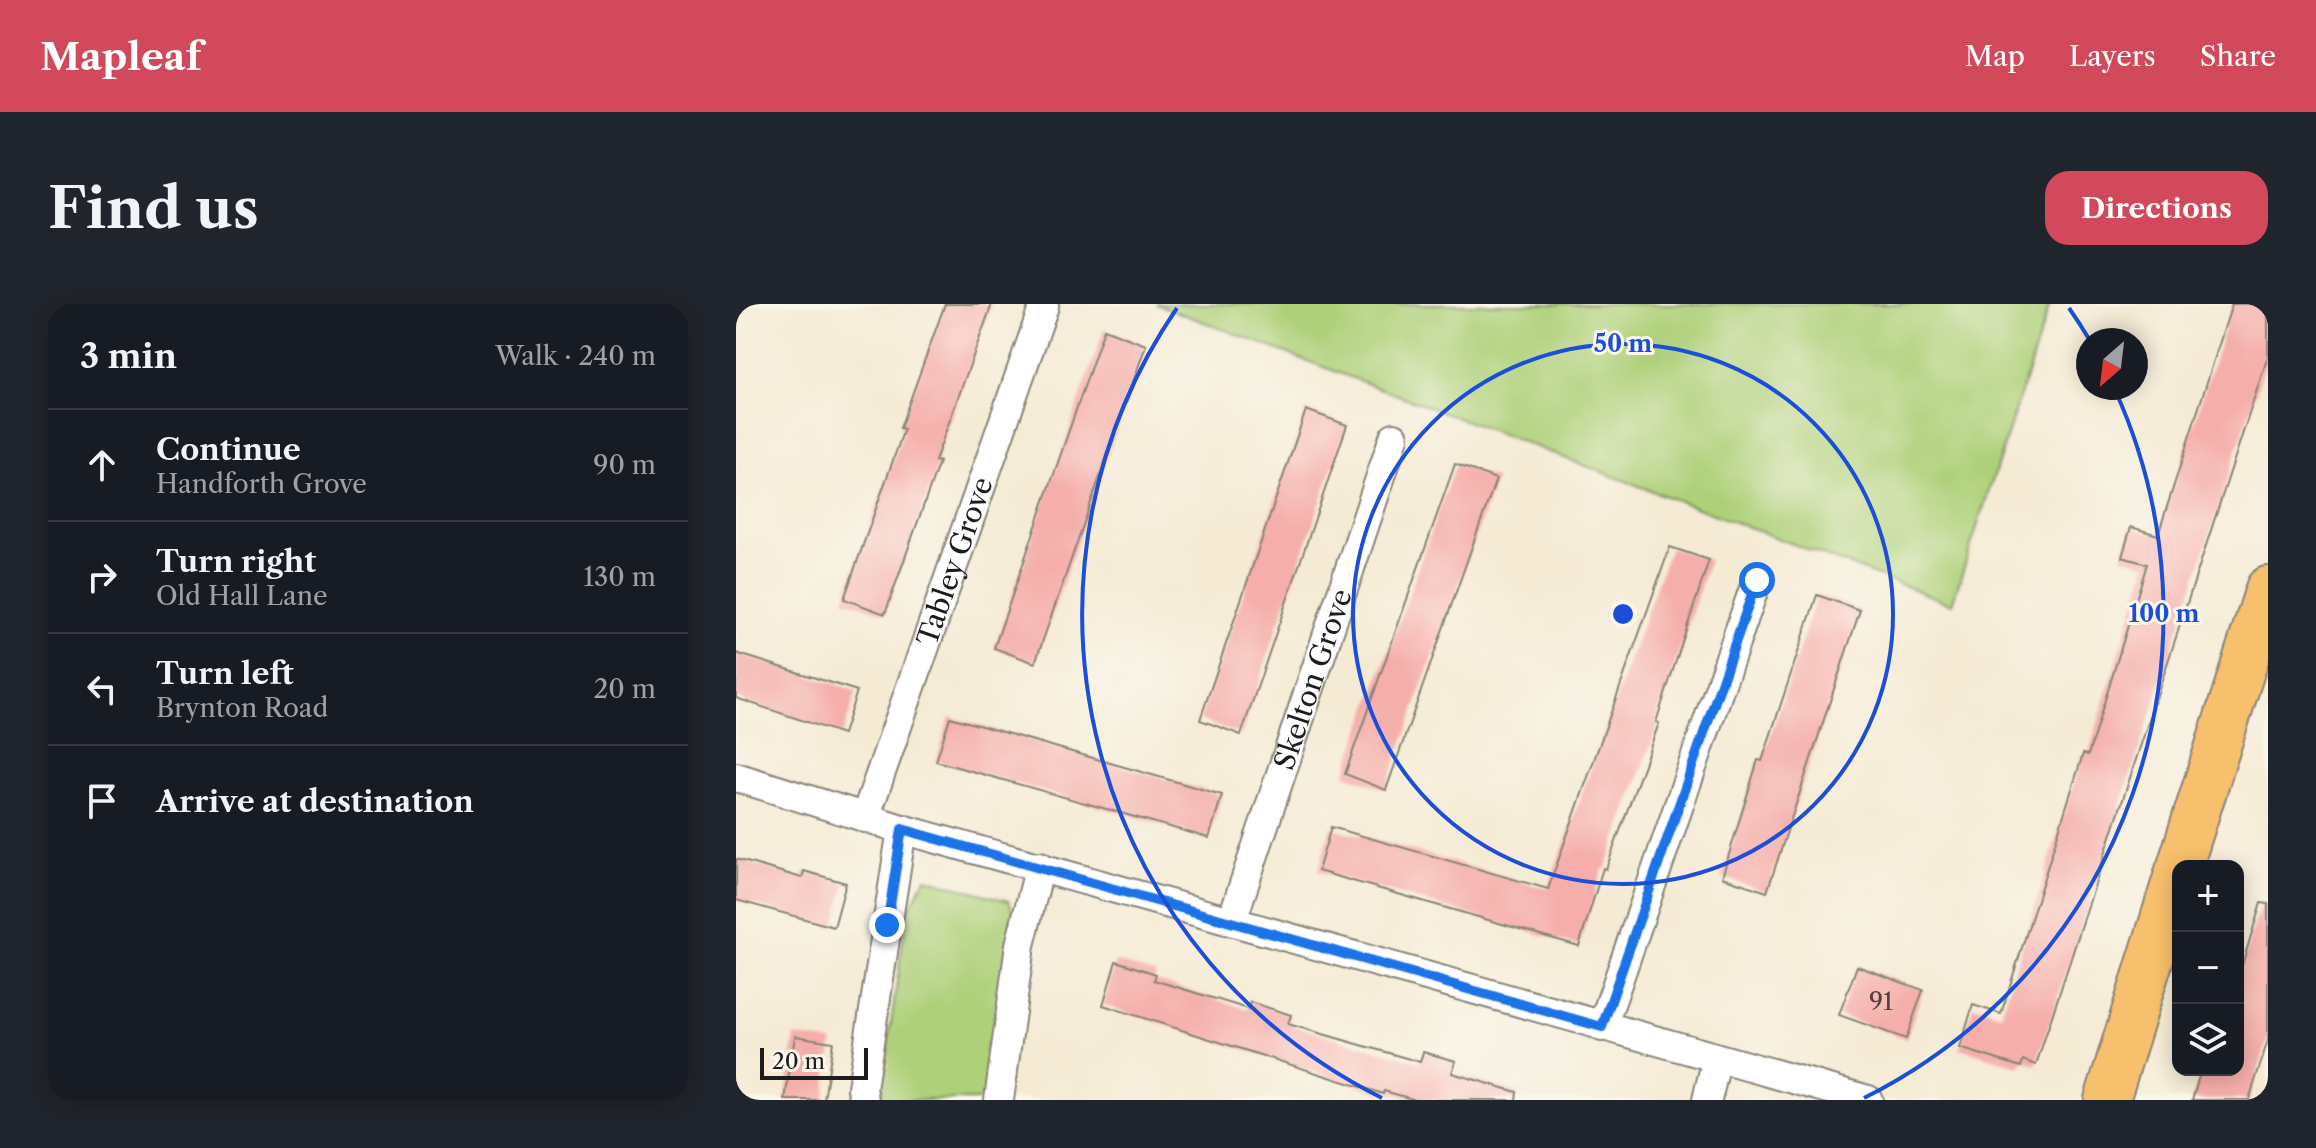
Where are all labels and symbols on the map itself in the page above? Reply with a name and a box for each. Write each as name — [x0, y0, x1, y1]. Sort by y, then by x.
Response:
north arrow — [2076, 328, 2148, 400]
text: 50 m — [1594, 329, 1652, 358]
street label: Tabley Grove — [910, 473, 1000, 650]
route start — [1739, 562, 1775, 598]
street label: Skelton Grove — [1267, 584, 1359, 774]
text: 100 m — [2128, 599, 2200, 628]
centre of rings — [1609, 600, 1637, 628]
route end — [869, 907, 905, 943]
house number: 91 — [1869, 987, 1893, 1016]
scale bar — [760, 1044, 868, 1080]

